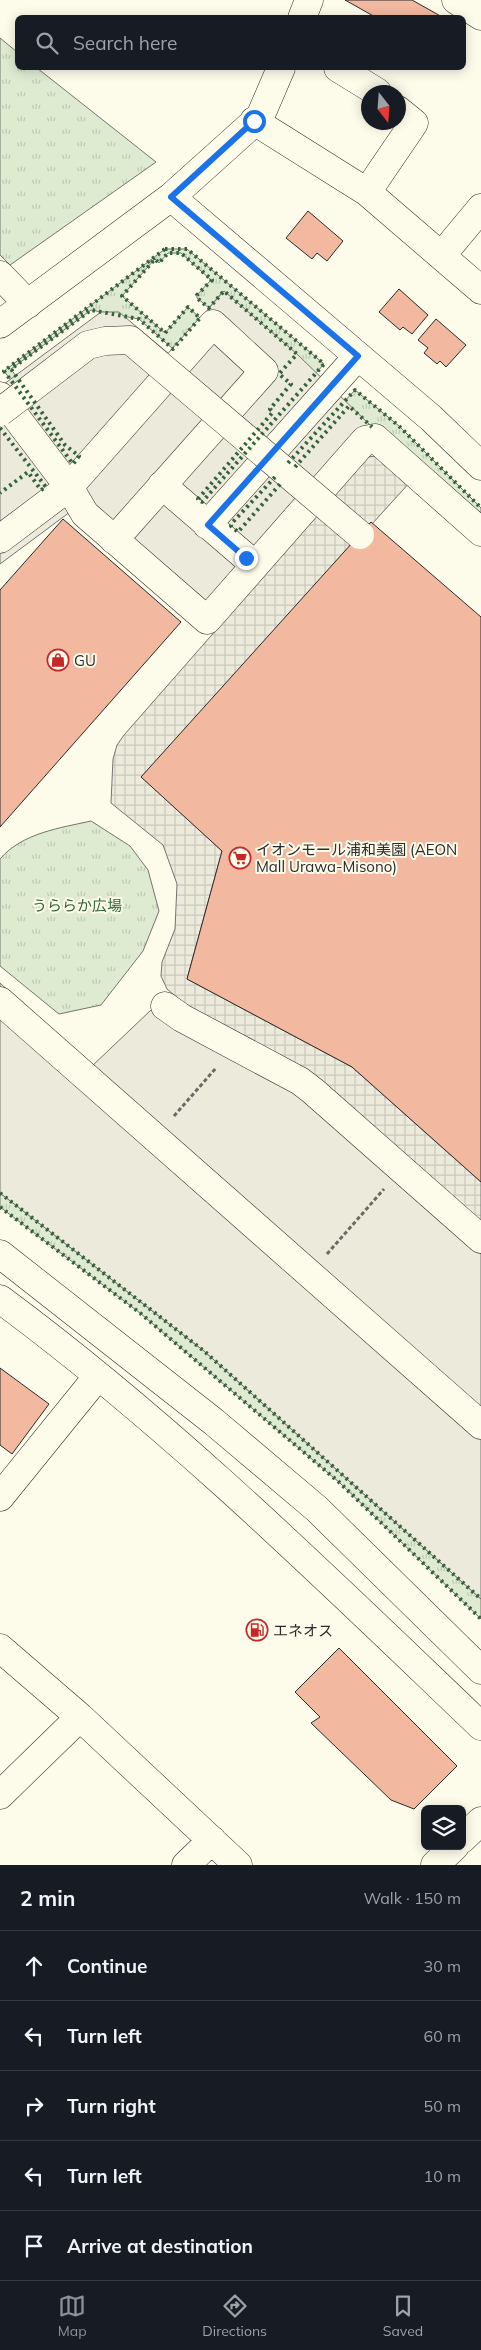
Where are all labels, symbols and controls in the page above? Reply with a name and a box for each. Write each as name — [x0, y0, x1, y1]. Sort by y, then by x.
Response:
search box — [15, 15, 466, 70]
icon: search — [33, 29, 61, 57]
text: Search here — [73, 31, 177, 55]
north arrow — [361, 85, 406, 130]
route start — [243, 110, 266, 133]
route end — [235, 547, 258, 570]
shop icon: GU — [46, 648, 70, 672]
place label: GU — [74, 651, 96, 670]
place label: イオンモール浦和美園 (AEON Mall Urawa-Misono) — [256, 840, 457, 876]
supermarket icon: イオンモール浦和美園 (AEON Mall Urawa-Misono) — [228, 846, 252, 870]
park label: うららか広場 — [32, 896, 122, 915]
fuel station icon: エネオス — [245, 1618, 269, 1642]
place label: エネオス — [273, 1621, 333, 1640]
map controls — [421, 1805, 466, 1850]
button: layers — [421, 1805, 466, 1850]
text: 2 min — [20, 1885, 75, 1911]
text: Walk · 150 m — [363, 1888, 461, 1908]
icon: ahead — [20, 1952, 48, 1980]
text: Continue — [67, 1954, 147, 1978]
text: 30 m — [424, 1956, 461, 1976]
icon: left — [20, 2022, 48, 2050]
text: Turn left — [67, 2024, 142, 2048]
text: 60 m — [424, 2026, 461, 2046]
icon: right — [20, 2092, 48, 2120]
text: Turn right — [67, 2094, 156, 2118]
text: 50 m — [424, 2096, 461, 2116]
icon: left — [20, 2162, 48, 2190]
text: Turn left — [67, 2164, 142, 2188]
text: 10 m — [424, 2166, 461, 2186]
icon: arrive — [20, 2232, 48, 2260]
text: Arrive at destination — [67, 2234, 253, 2258]
tab: Map — [58, 2292, 87, 2340]
tab: Directions — [202, 2292, 267, 2340]
tab: Saved — [383, 2292, 423, 2340]

